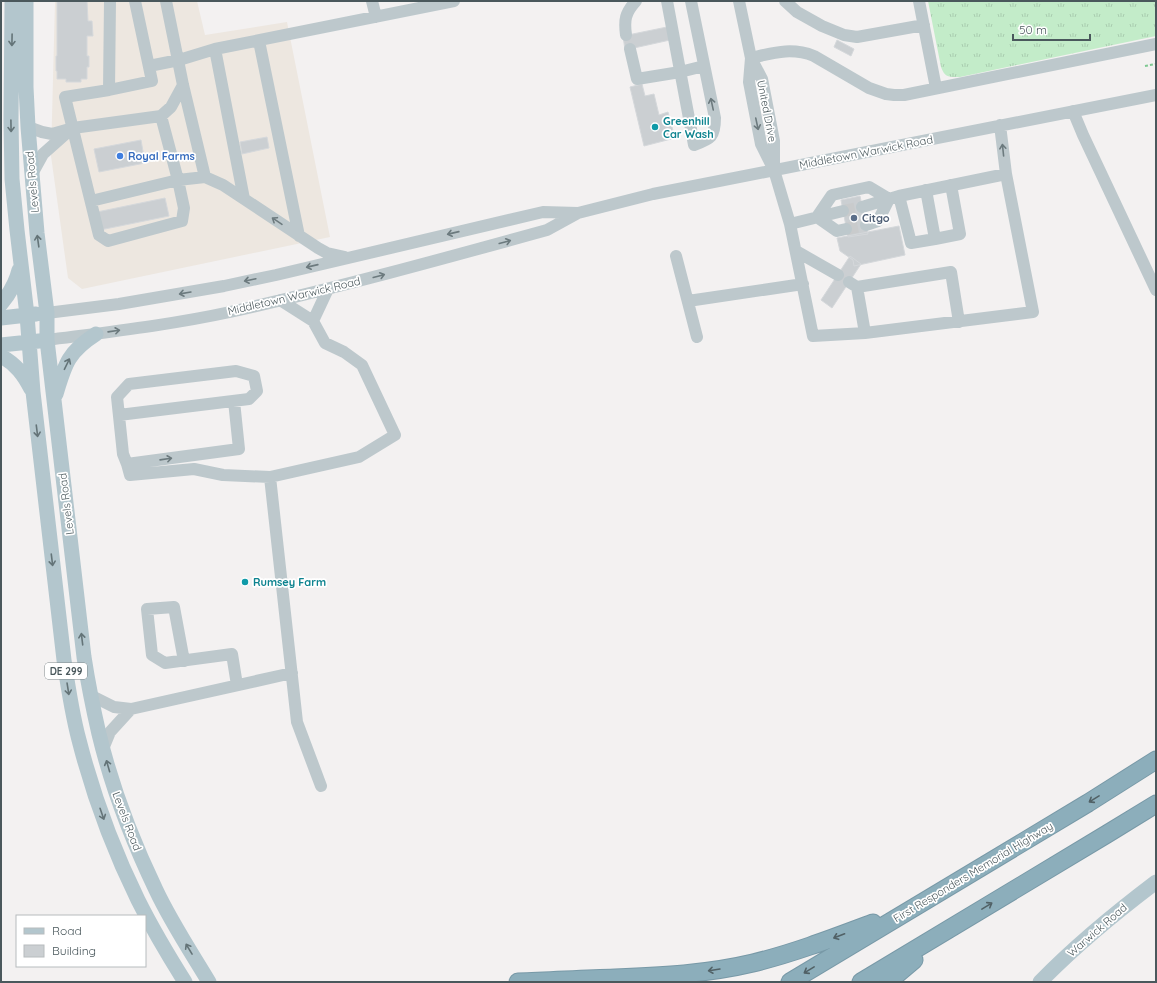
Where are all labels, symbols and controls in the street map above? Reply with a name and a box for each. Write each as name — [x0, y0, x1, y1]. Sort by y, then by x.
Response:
scale bar — [1013, 16, 1090, 42]
text: 50 m — [1019, 22, 1047, 37]
one-way arrow — [8, 33, 16, 46]
street label: United Drive — [754, 79, 780, 143]
one-way arrow — [708, 98, 716, 111]
place label: Greenhill Car Wash — [663, 114, 714, 141]
one-way arrow — [754, 117, 762, 130]
one-way arrow — [7, 119, 15, 132]
marker: Greenhill Car Wash — [650, 122, 660, 132]
street label: Middletown Warwick Road — [798, 132, 934, 172]
one-way arrow — [999, 144, 1007, 157]
place label: Royal Farms — [128, 149, 195, 163]
street label: Levels Road — [22, 151, 42, 213]
marker: Royal Farms — [115, 151, 125, 161]
place label: Citgo — [862, 211, 890, 225]
marker: Citgo — [849, 213, 859, 223]
one-way arrow — [272, 217, 283, 225]
one-way arrow — [447, 230, 460, 237]
one-way arrow — [34, 235, 42, 248]
one-way arrow — [498, 238, 511, 245]
one-way arrow — [306, 263, 319, 271]
one-way arrow — [372, 272, 385, 279]
street label: Middletown Warwick Road — [226, 274, 362, 318]
one-way arrow — [244, 277, 257, 285]
one-way arrow — [179, 289, 192, 297]
one-way arrow — [107, 328, 120, 335]
one-way arrow — [64, 358, 71, 370]
one-way arrow — [33, 424, 41, 437]
one-way arrow — [159, 455, 172, 463]
street label: Levels Road — [55, 472, 77, 536]
one-way arrow — [48, 553, 56, 566]
place label: Rumsey Farm — [253, 575, 326, 589]
marker: Rumsey Farm — [240, 577, 250, 587]
one-way arrow — [78, 633, 86, 646]
road number: DE 299 — [45, 663, 87, 679]
one-way arrow — [64, 682, 72, 695]
one-way arrow — [104, 760, 111, 773]
street label: Levels Road — [109, 790, 145, 852]
one-way arrow — [1088, 796, 1100, 804]
one-way arrow — [98, 808, 106, 820]
street label: First Responders Memorial Highway — [891, 819, 1055, 925]
street label: Warwick Road — [1064, 900, 1130, 960]
one-way arrow — [981, 902, 993, 910]
legend — [16, 915, 146, 967]
text: Road — [52, 923, 82, 938]
one-way arrow — [833, 932, 845, 940]
text: Building — [52, 943, 96, 958]
one-way arrow — [185, 944, 193, 955]
one-way arrow — [707, 966, 720, 974]
one-way arrow — [803, 967, 815, 975]

